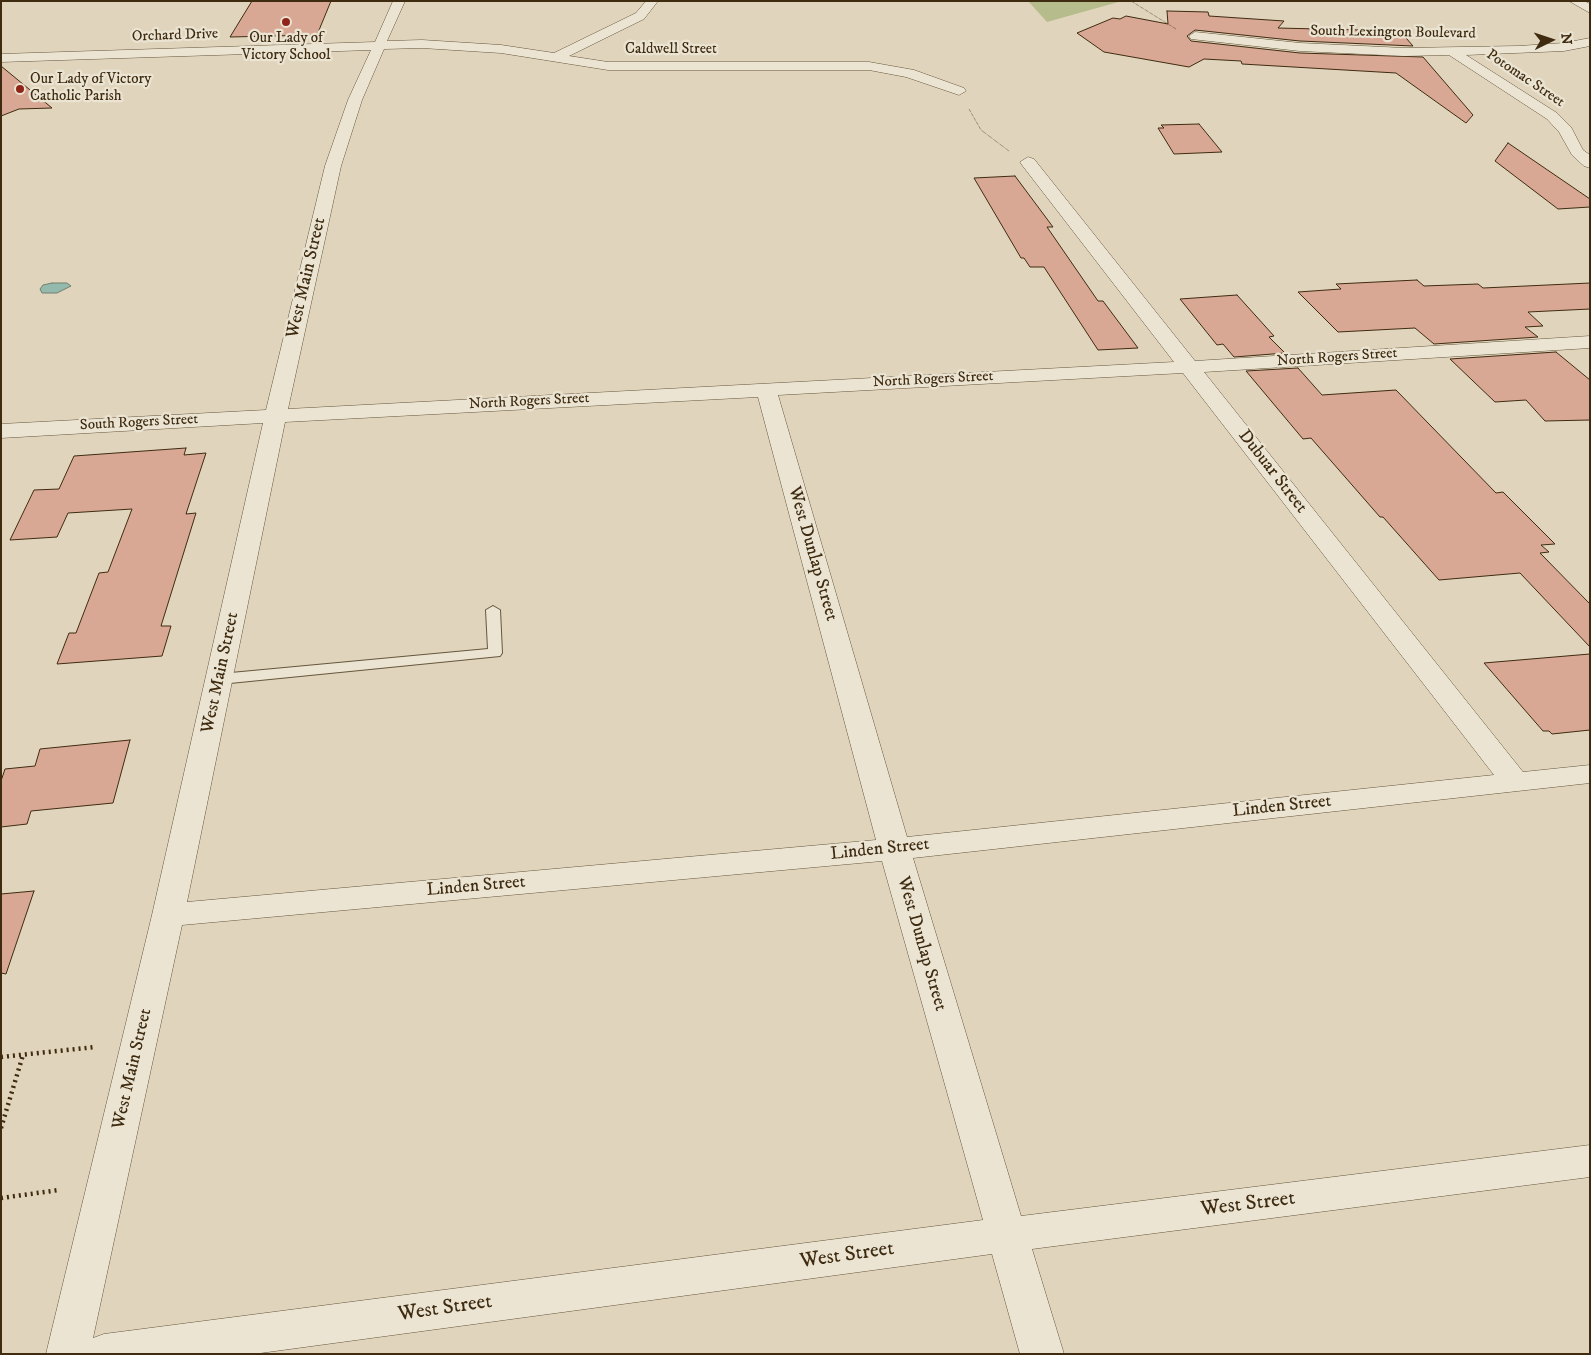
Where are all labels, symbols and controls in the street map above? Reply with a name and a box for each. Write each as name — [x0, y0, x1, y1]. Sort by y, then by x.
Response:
north arrow — [1526, 15, 1576, 65]
marker: Our Lady of Victory School — [280, 16, 292, 28]
street label: South Lexington Boulevard — [1310, 23, 1476, 43]
street label: Orchard Drive — [131, 25, 219, 47]
place label: Our Lady of Victory School — [242, 30, 330, 65]
text: N — [1557, 33, 1575, 45]
street label: Caldwell Street — [625, 41, 717, 59]
street label: Potomac Street — [1482, 46, 1568, 112]
place label: Our Lady of Victory Catholic Parish — [30, 71, 151, 106]
marker: Our Lady of Victory Catholic Parish — [14, 83, 26, 95]
street label: West Main Street — [283, 216, 331, 340]
street label: North Rogers Street — [1276, 345, 1398, 371]
street label: North Rogers Street — [872, 368, 994, 392]
street label: North Rogers Street — [468, 390, 590, 414]
street label: South Rogers Street — [79, 411, 199, 435]
street label: Dubuar Street — [1233, 426, 1311, 518]
street label: West Dunlap Street — [782, 484, 842, 624]
street label: West Main Street — [198, 610, 244, 736]
street label: Linden Street — [1232, 791, 1332, 823]
street label: Linden Street — [830, 834, 930, 866]
street label: Linden Street — [426, 872, 526, 902]
street label: West Dunlap Street — [891, 874, 951, 1014]
street label: West Main Street — [109, 1007, 157, 1131]
street label: West Street — [1199, 1187, 1297, 1223]
street label: West Street — [798, 1237, 896, 1275]
street label: West Street — [396, 1290, 494, 1328]

